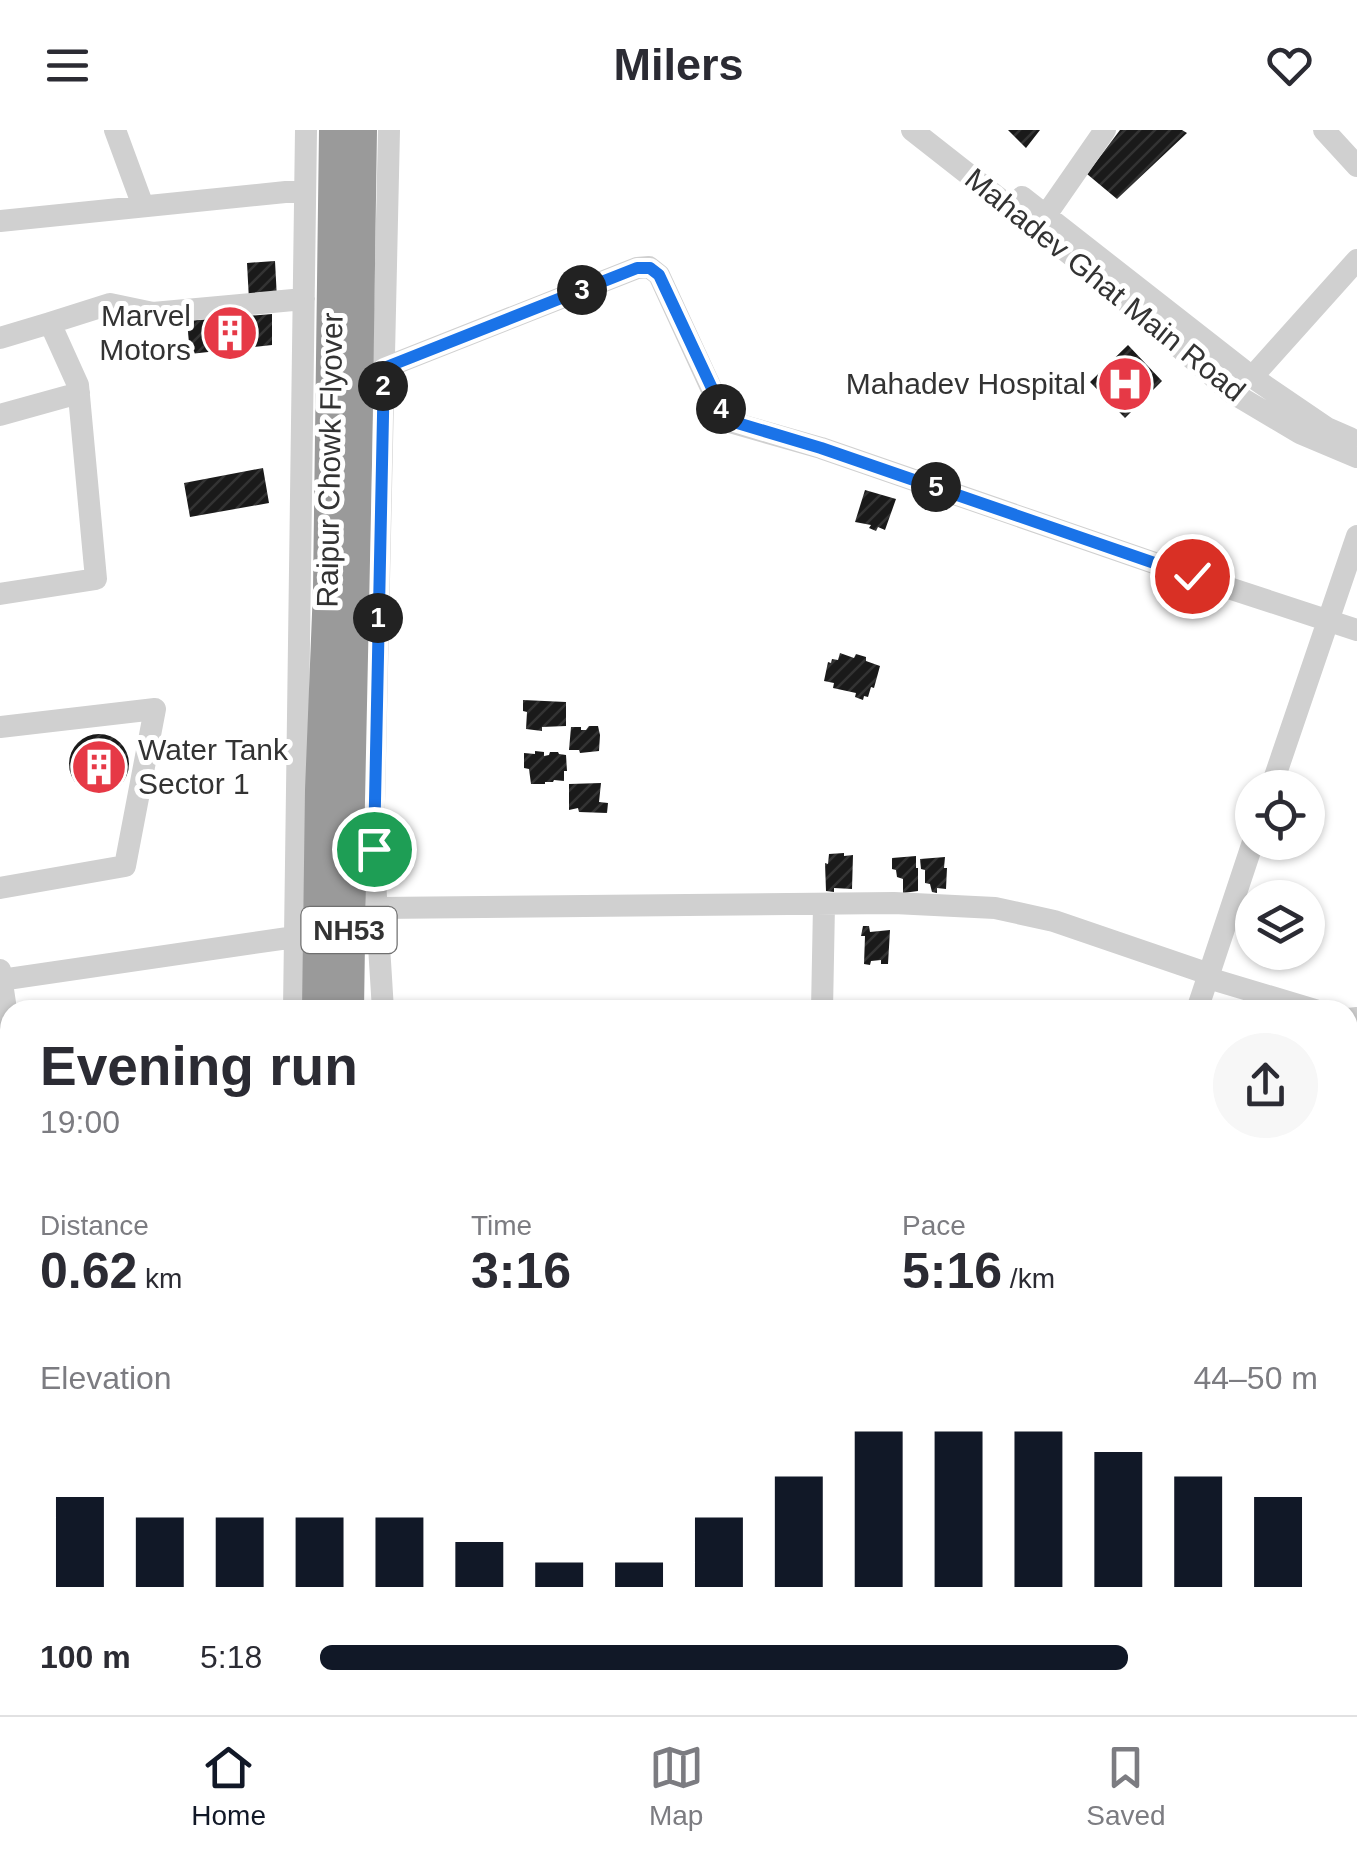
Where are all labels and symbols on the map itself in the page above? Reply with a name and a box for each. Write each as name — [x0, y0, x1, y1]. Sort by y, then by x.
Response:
street label: Mahadev Ghat Main Road — [959, 162, 1252, 408]
pin: 3 — [557, 265, 607, 315]
place label: Marvel Motors — [99, 299, 191, 366]
building icon: Marvel Motors — [200, 303, 260, 363]
street label: Raipur Chowk Flyover — [310, 312, 349, 608]
hospital icon: Mahadev Hospital — [1095, 354, 1155, 414]
pin: 2 — [358, 361, 408, 411]
place label: Mahadev Hospital — [846, 367, 1086, 400]
pin: 4 — [696, 384, 746, 434]
pin: 5 — [911, 462, 961, 512]
pin — [1150, 534, 1235, 619]
pin: 1 — [353, 593, 403, 643]
place label: Water Tank Sector 1 — [138, 733, 289, 800]
building icon: Water Tank Sector 1 — [69, 737, 129, 797]
pin — [332, 807, 417, 892]
road number: NH53 — [302, 907, 396, 953]

